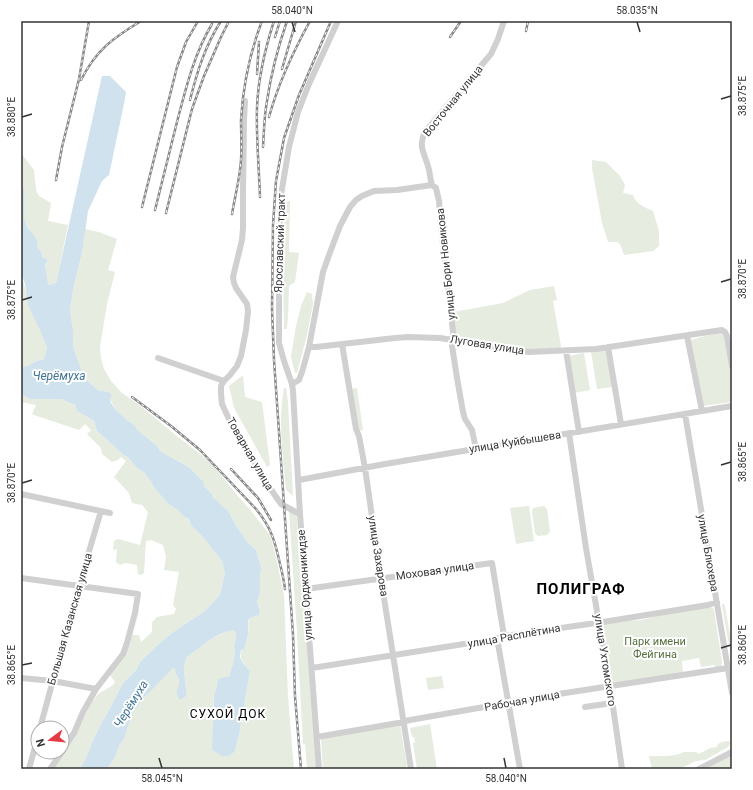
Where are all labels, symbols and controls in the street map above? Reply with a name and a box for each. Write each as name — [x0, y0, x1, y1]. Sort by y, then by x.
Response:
text: 58.040°N — [271, 5, 313, 16]
text: 58.035°N — [616, 5, 658, 16]
street label: Восточная улица — [420, 63, 486, 139]
text: 38.875°E — [737, 76, 748, 116]
text: 38.880°E — [6, 97, 17, 137]
street label: Ярославский тракт — [272, 192, 288, 293]
street label: улица Бори Новикова — [434, 207, 458, 321]
text: 38.870°E — [737, 259, 748, 299]
text: 38.875°E — [6, 280, 17, 320]
street label: Луговая улица — [449, 333, 525, 357]
water label: Черёмуха — [32, 369, 86, 383]
street label: Товарная улица — [224, 415, 276, 493]
street label: улица Куйбышева — [468, 428, 562, 456]
text: 38.865°E — [737, 442, 748, 482]
text: 38.870°E — [6, 463, 17, 503]
street label: улица Блюхера — [695, 513, 721, 593]
street label: улица Захарова — [365, 515, 391, 597]
street label: улица Орджоникидзе — [295, 529, 315, 641]
street label: Большая Казанская улица — [45, 551, 95, 687]
street label: Моховая улица — [395, 559, 475, 583]
district label: ПОЛИГРАФ — [537, 580, 625, 598]
street label: улица Ухтомского — [591, 613, 619, 707]
street label: улица Расплётина — [467, 621, 561, 651]
text: 38.860°E — [737, 625, 748, 665]
park label: Парк имени Фейгина — [624, 635, 686, 661]
text: 38.865°E — [6, 645, 17, 685]
water label: Черёмуха — [111, 678, 151, 730]
street label: Рабочая улица — [483, 688, 561, 714]
district label: СУХОЙ ДОК — [190, 706, 266, 721]
north arrow — [30, 720, 70, 760]
text: N — [33, 737, 48, 748]
text: 58.045°N — [141, 773, 183, 784]
text: 58.040°N — [485, 773, 527, 784]

